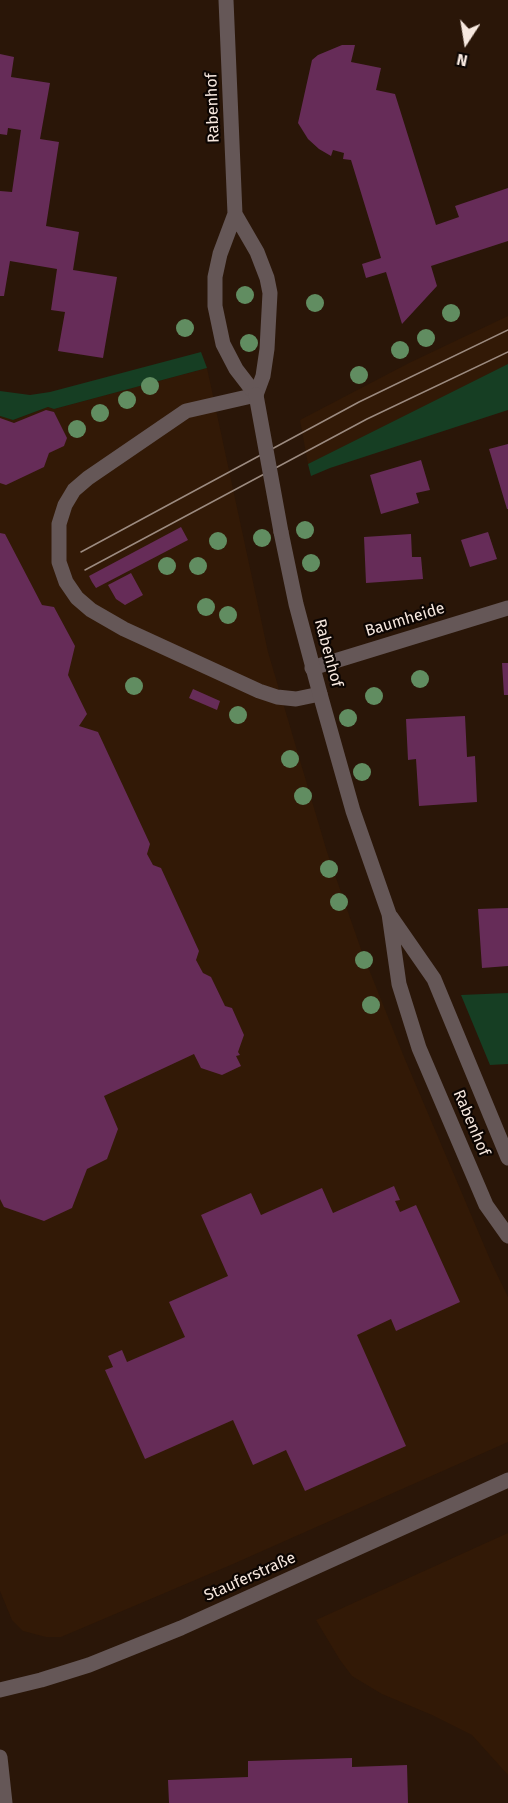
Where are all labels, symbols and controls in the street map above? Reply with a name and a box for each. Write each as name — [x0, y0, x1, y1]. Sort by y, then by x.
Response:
north arrow — [436, 12, 496, 72]
text: N — [455, 50, 469, 70]
street label: Rabenhof — [202, 73, 224, 143]
street label: Baumheide — [363, 599, 447, 641]
street label: Rabenhof — [310, 617, 346, 689]
street label: Rabenhof — [449, 1087, 493, 1159]
street label: Stauferstraße — [201, 1548, 299, 1606]

